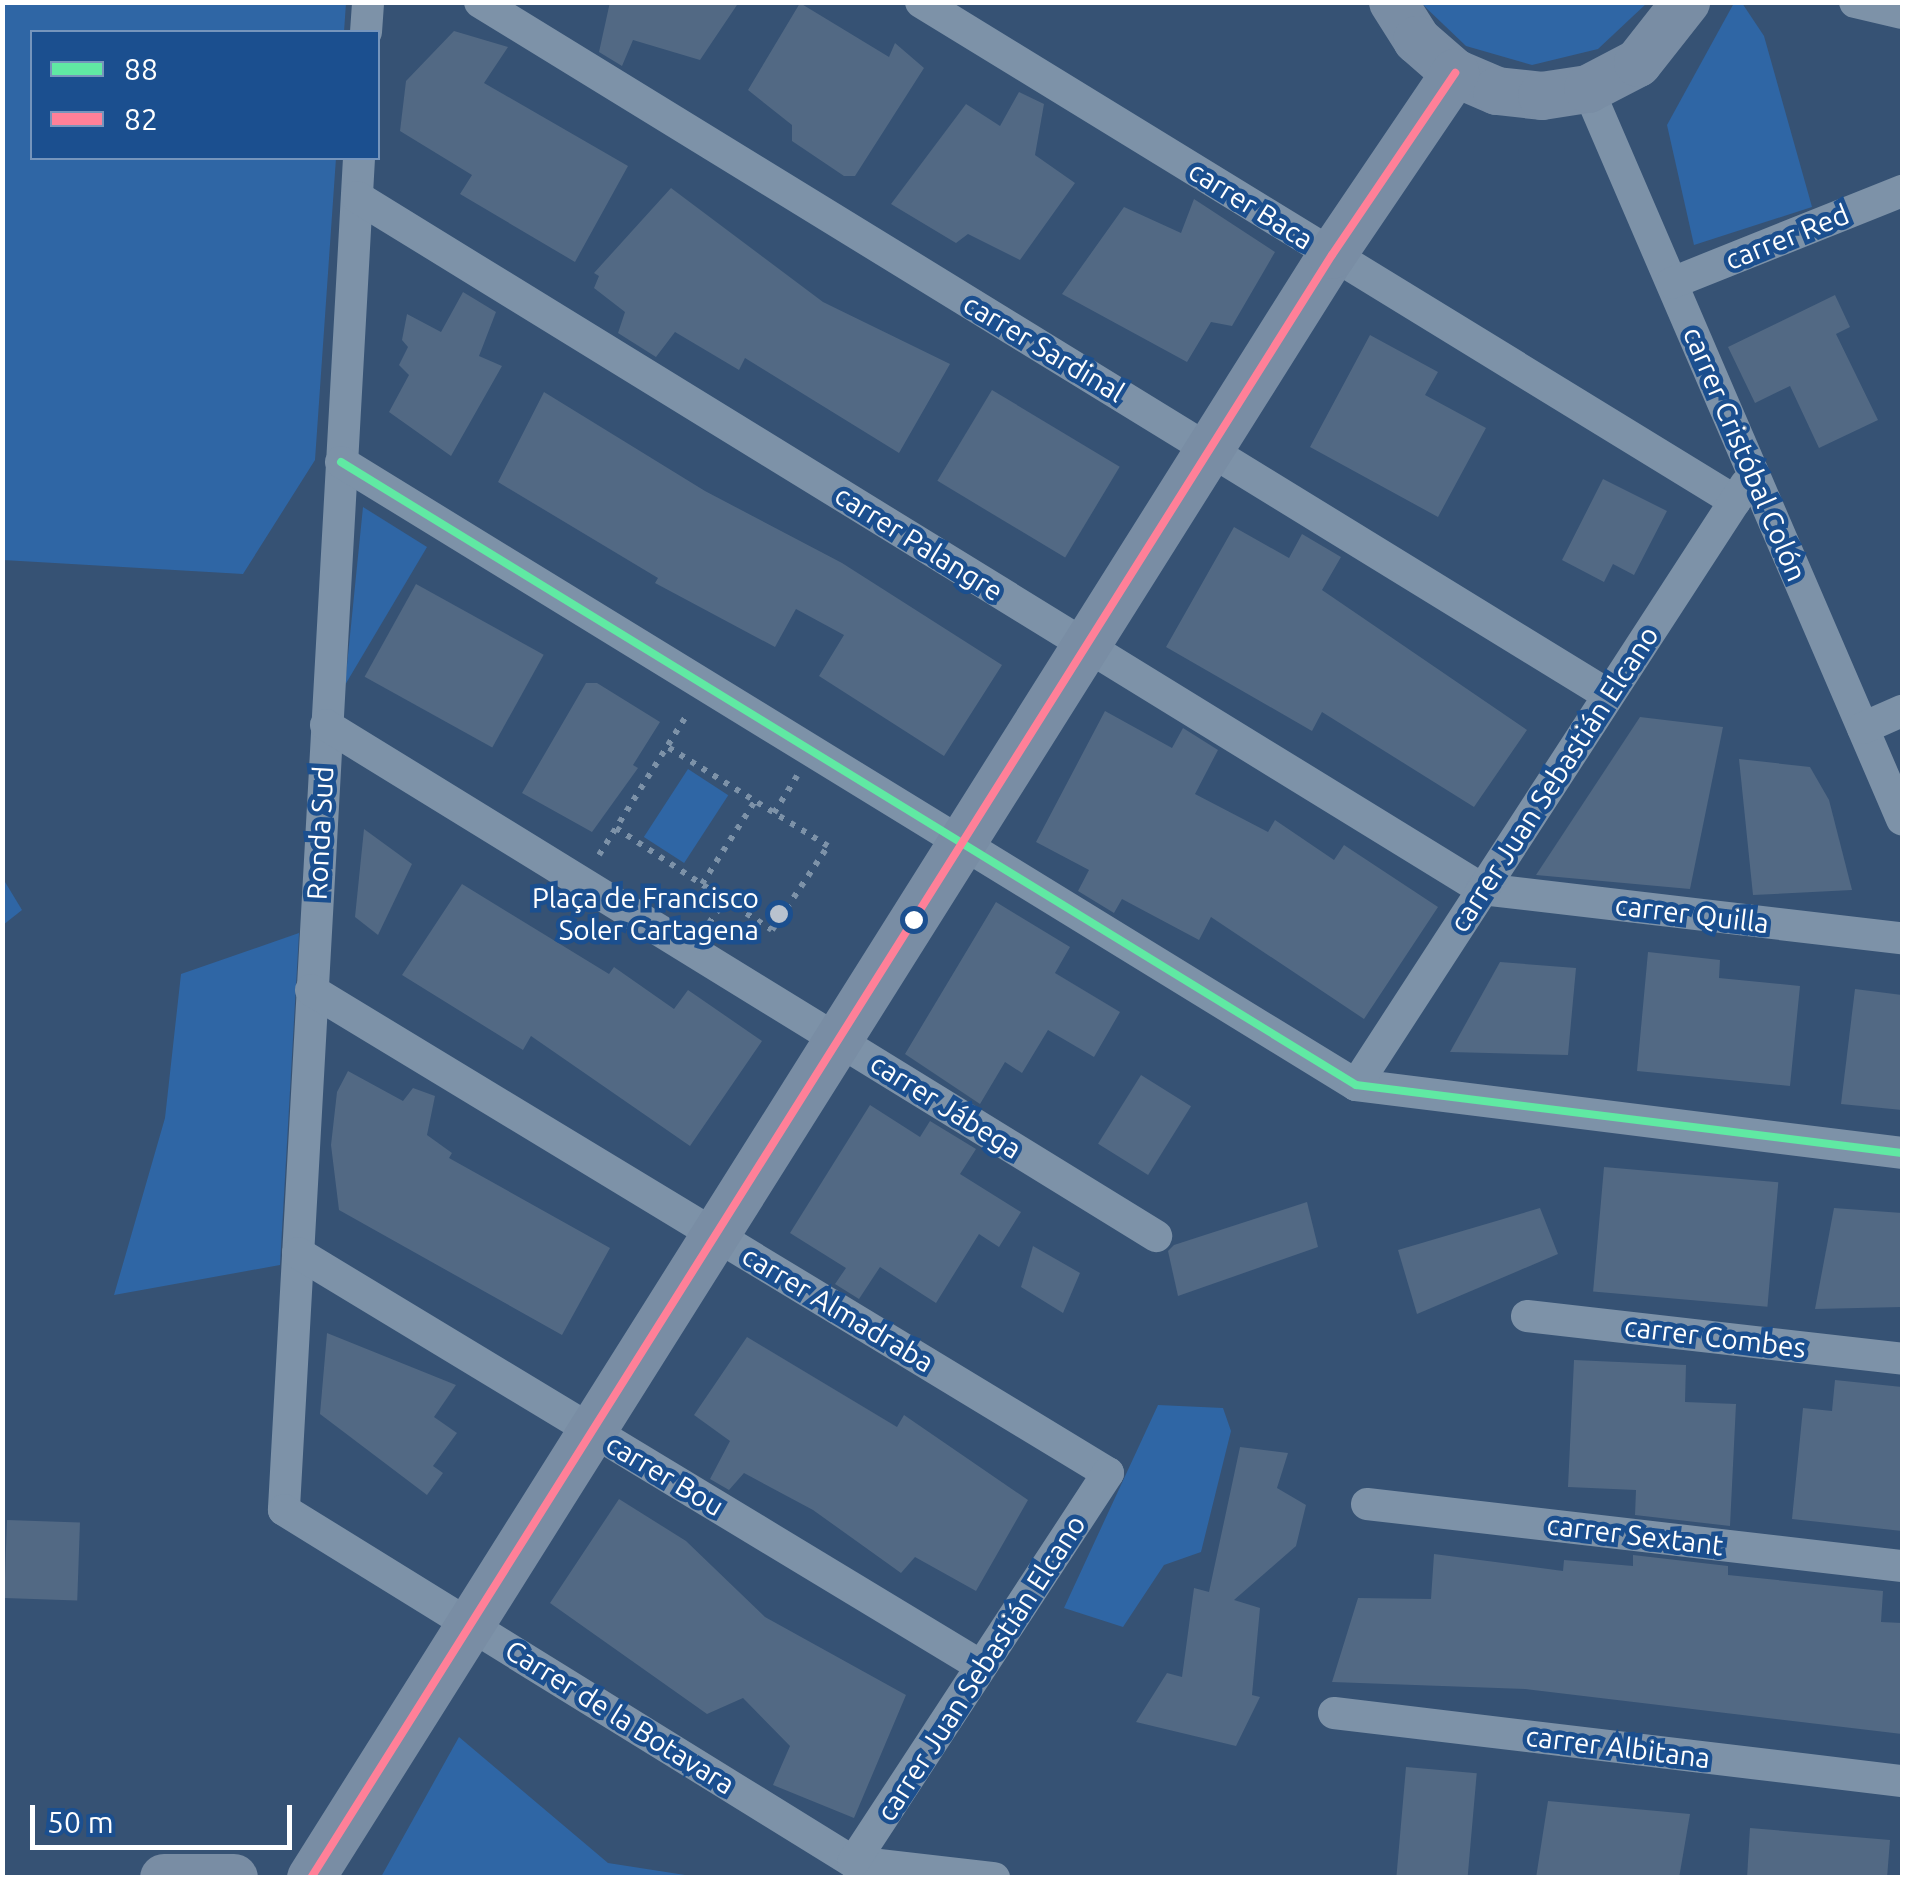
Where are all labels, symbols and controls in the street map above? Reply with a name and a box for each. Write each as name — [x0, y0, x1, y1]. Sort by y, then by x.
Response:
legend — [30, 30, 380, 160]
text: 88 — [124, 52, 158, 86]
text: 82 — [124, 102, 158, 136]
street label: carrer Baca — [1183, 154, 1319, 256]
street label: carrer Red — [1720, 197, 1854, 277]
street label: carrer Sardinal — [958, 287, 1130, 409]
street label: carrer Cristóbal Colón — [1676, 322, 1814, 586]
street label: carrer Palangre — [829, 478, 1009, 608]
street label: carrer Juan Sebastián Elcano — [1442, 620, 1666, 938]
street label: Ronda Sud — [300, 765, 340, 901]
place label: Plaça de Francisco Soler Cartagena — [532, 881, 759, 947]
street label: carrer Quilla — [1613, 888, 1771, 940]
marker: Plaça de Francisco Soler Cartagena — [768, 903, 790, 925]
unlabelled marker — [904, 910, 924, 930]
street label: carrer Jábega — [864, 1046, 1028, 1166]
street label: carrer Almadraba — [736, 1239, 940, 1379]
street label: carrer Combes — [1622, 1309, 1808, 1365]
street label: carrer Bou — [600, 1427, 730, 1523]
street label: carrer Sextant — [1545, 1508, 1725, 1562]
street label: carrer Juan Sebastián Elcano — [869, 1509, 1093, 1827]
street label: Carrer de la Botavara — [499, 1633, 741, 1801]
street label: carrer Albitana — [1524, 1719, 1712, 1775]
scale bar — [35, 1785, 298, 1847]
text: 50 m — [47, 1805, 114, 1839]

